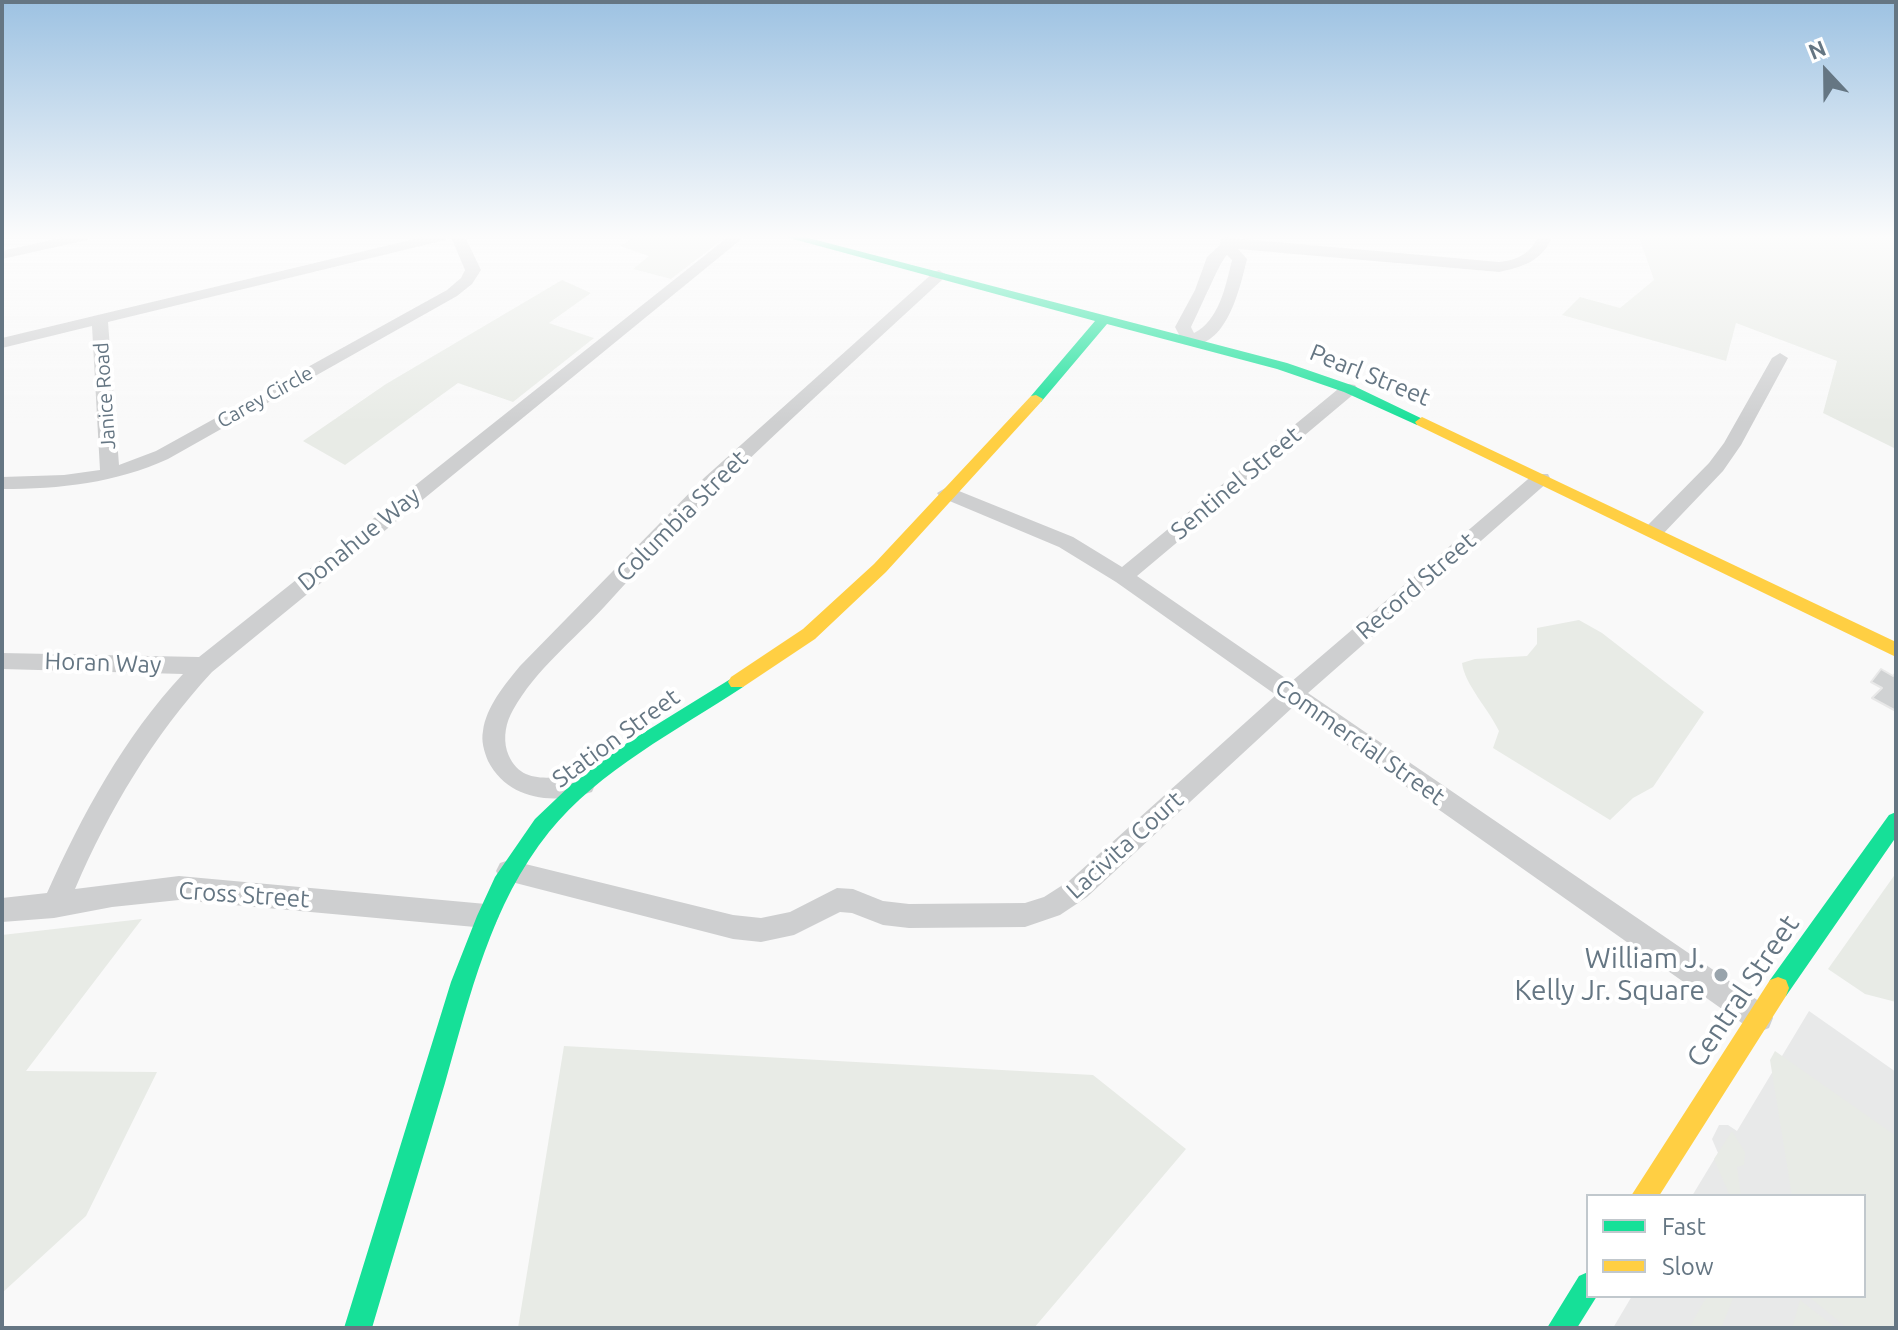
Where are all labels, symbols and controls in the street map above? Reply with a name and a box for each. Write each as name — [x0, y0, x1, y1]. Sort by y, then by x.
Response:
north arrow — [1786, 32, 1866, 112]
text: N — [1805, 35, 1829, 64]
street label: Pearl Street — [1306, 338, 1434, 412]
street label: Janice Road — [89, 342, 121, 450]
street label: Carey Circle — [213, 361, 317, 433]
street label: Sentinel Street — [1165, 420, 1307, 546]
street label: Columbia Street — [610, 444, 754, 588]
street label: Donahue Way — [292, 481, 426, 597]
street label: Record Street — [1350, 526, 1482, 646]
street label: Horan Way — [44, 647, 162, 679]
street label: Commercial Street — [1270, 673, 1450, 811]
street label: Station Street — [547, 682, 685, 794]
street label: Lacivita Court — [1061, 785, 1189, 905]
street label: Cross Street — [178, 876, 310, 914]
street label: Central Street — [1680, 908, 1806, 1074]
place label: William J. Kelly Jr. Square — [1514, 942, 1705, 1008]
marker: William J. Kelly Jr. Square — [1712, 966, 1730, 984]
legend — [1586, 1194, 1866, 1298]
text: Fast — [1662, 1213, 1706, 1240]
text: Slow — [1662, 1253, 1714, 1280]

